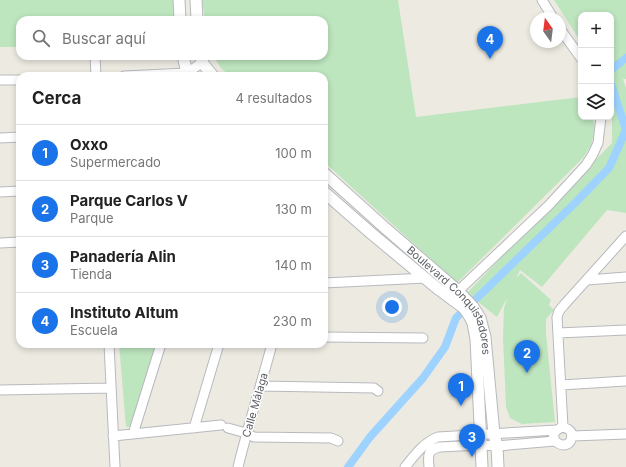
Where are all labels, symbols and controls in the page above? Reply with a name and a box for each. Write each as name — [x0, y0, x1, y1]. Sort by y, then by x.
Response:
north arrow — [530, 12, 566, 48]
map controls — [578, 12, 614, 120]
button: + — [578, 12, 614, 48]
search box — [16, 16, 328, 60]
pin: 4 — [477, 26, 503, 59]
icon: search — [30, 27, 52, 49]
text: Buscar aquí — [62, 29, 146, 48]
button: − — [578, 48, 614, 84]
button: layers — [578, 84, 614, 120]
text: Cerca — [32, 88, 81, 108]
text: 4 resultados — [236, 90, 312, 106]
text: Oxxo — [70, 135, 108, 154]
text: 1 — [42, 145, 48, 161]
text: 100 m — [275, 145, 312, 161]
text: Supermercado — [70, 154, 161, 170]
text: Parque Carlos V — [70, 191, 188, 210]
text: 2 — [41, 201, 49, 217]
text: 130 m — [275, 201, 312, 217]
text: Parque — [70, 210, 114, 226]
street label: Boulevard Conquistadores — [404, 243, 494, 355]
text: Panadería Alin — [70, 247, 176, 266]
text: 3 — [41, 257, 49, 273]
text: 140 m — [275, 257, 312, 273]
text: Tienda — [70, 266, 112, 282]
your location — [382, 297, 402, 317]
text: Instituto Altum — [70, 303, 178, 322]
text: 4 — [41, 313, 49, 329]
text: 230 m — [273, 313, 312, 329]
text: Escuela — [70, 322, 118, 338]
pin: 2 — [514, 340, 540, 373]
street label: Calle Málaga — [239, 371, 271, 439]
pin: 1 — [448, 373, 474, 406]
pin: 3 — [459, 424, 485, 457]

